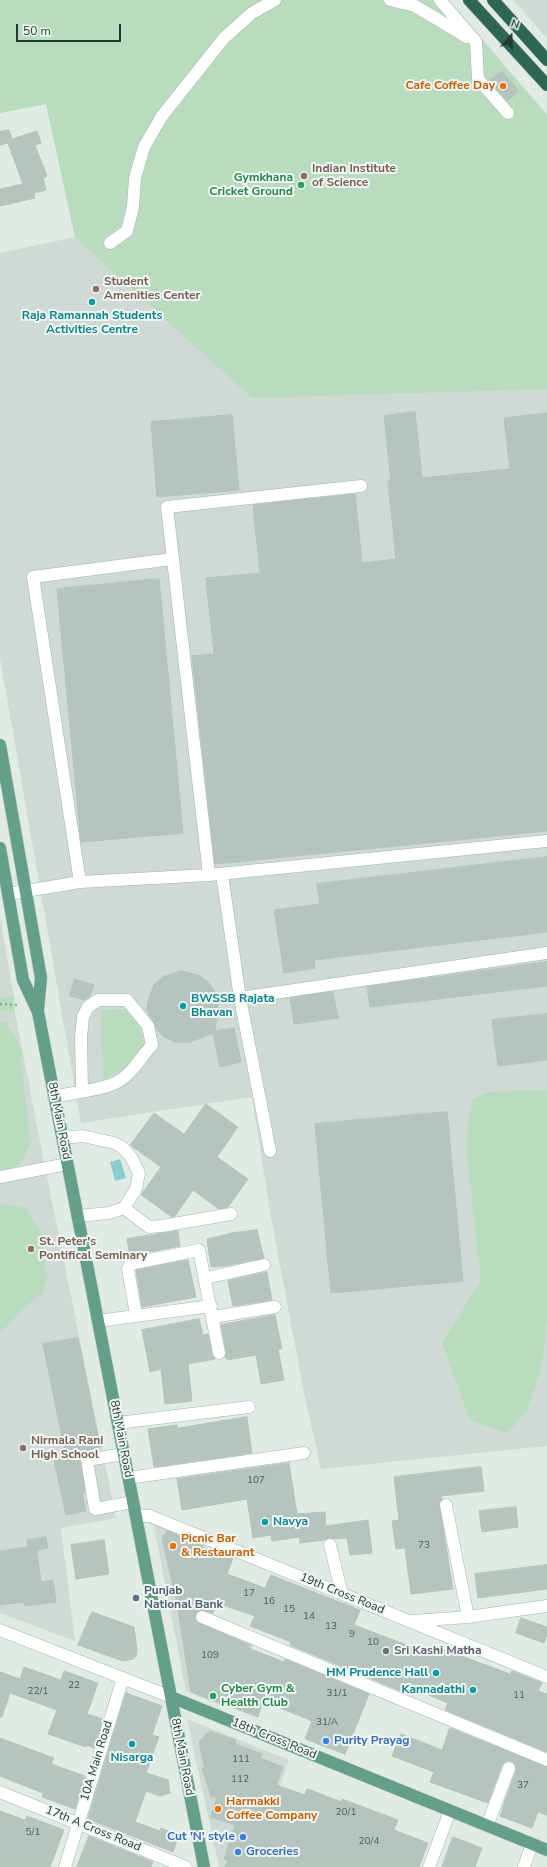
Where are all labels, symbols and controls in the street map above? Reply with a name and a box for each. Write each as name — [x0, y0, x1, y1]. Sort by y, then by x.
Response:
scale bar — [18, 16, 123, 42]
north arrow — [491, 16, 531, 56]
text: N — [509, 16, 521, 33]
text: 50 m — [23, 23, 51, 39]
place label: Cafe Coffee Day — [405, 79, 495, 93]
marker: Cafe Coffee Day — [498, 81, 508, 91]
place label: Indian Institute of Science — [312, 162, 396, 190]
place label: Gymkhana Cricket Ground — [209, 171, 293, 199]
marker: Indian Institute of Science — [299, 171, 309, 181]
marker: Gymkhana Cricket Ground — [296, 180, 306, 190]
place label: Student Amenities Center — [104, 275, 200, 303]
marker: Student Amenities Center — [91, 284, 101, 294]
marker: Raja Ramannah Students Activities Centre — [87, 297, 97, 307]
place label: Raja Ramannah Students Activities Centre — [22, 309, 162, 337]
place label: BWSSB Rajata Bhavan — [191, 992, 275, 1020]
marker: BWSSB Rajata Bhavan — [178, 1001, 188, 1011]
street label: 8th Main Road — [44, 1081, 74, 1161]
place label: St. Peter's Pontifical Seminary — [39, 1235, 147, 1263]
marker: St. Peter's Pontifical Seminary — [26, 1244, 36, 1254]
street label: 8th Main Road — [106, 1399, 136, 1479]
place label: Nirmala Rani High School — [31, 1434, 103, 1462]
marker: Nirmala Rani High School — [18, 1443, 28, 1453]
house number: 107 — [247, 1475, 265, 1487]
place label: Navya — [273, 1515, 308, 1529]
marker: Navya — [260, 1517, 270, 1527]
place label: Picnic Bar & Restaurant — [181, 1532, 254, 1560]
house number: 73 — [418, 1540, 430, 1552]
marker: Picnic Bar & Restaurant — [168, 1541, 178, 1551]
street label: 19th Cross Road — [298, 1570, 386, 1618]
place label: Punjab National Bank — [144, 1584, 223, 1612]
house number: 17 — [243, 1588, 255, 1600]
marker: Punjab National Bank — [131, 1593, 141, 1603]
house number: 16 — [263, 1596, 275, 1608]
house number: 15 — [283, 1604, 295, 1616]
house number: 14 — [303, 1611, 315, 1623]
house number: 13 — [325, 1621, 337, 1633]
house number: 9 — [349, 1629, 355, 1641]
house number: 10 — [367, 1637, 379, 1649]
place label: Sri Kashi Matha — [394, 1644, 481, 1658]
marker: Sri Kashi Matha — [381, 1646, 391, 1656]
house number: 109 — [201, 1650, 219, 1662]
place label: HM Prudence Hall — [326, 1666, 428, 1680]
marker: HM Prudence Hall — [431, 1668, 441, 1678]
house number: 22 — [68, 1680, 80, 1692]
place label: Cyber Gym & Health Club — [221, 1682, 294, 1710]
place label: Kannadathi — [401, 1683, 465, 1697]
marker: Kannadathi — [468, 1685, 478, 1695]
house number: 22/1 — [28, 1686, 48, 1698]
house number: 31/1 — [327, 1688, 347, 1700]
house number: 11 — [513, 1690, 525, 1702]
marker: Cyber Gym & Health Club — [208, 1691, 218, 1701]
street label: 18th Cross Road — [230, 1715, 318, 1763]
street label: 8th Main Road — [167, 1717, 197, 1797]
house number: 31/A — [316, 1717, 338, 1729]
street label: 10A Main Road — [78, 1719, 116, 1803]
place label: Purity Prayag — [334, 1734, 410, 1748]
marker: Purity Prayag — [321, 1736, 331, 1746]
marker: Nisarga — [127, 1739, 137, 1749]
place label: Nisarga — [111, 1751, 153, 1765]
house number: 111 — [232, 1754, 250, 1766]
house number: 112 — [231, 1774, 249, 1786]
house number: 37 — [517, 1780, 529, 1792]
place label: Harmakki Coffee Company — [226, 1795, 317, 1823]
street label: 17th A Cross Road — [43, 1803, 143, 1855]
marker: Harmakki Coffee Company — [213, 1804, 223, 1814]
house number: 20/1 — [336, 1807, 356, 1819]
house number: 5/1 — [26, 1827, 40, 1839]
place label: Cut 'N' style — [167, 1830, 235, 1844]
marker: Cut 'N' style — [238, 1832, 248, 1842]
house number: 20/4 — [359, 1836, 379, 1848]
place label: Groceries — [246, 1845, 299, 1859]
marker: Groceries — [233, 1847, 243, 1857]

